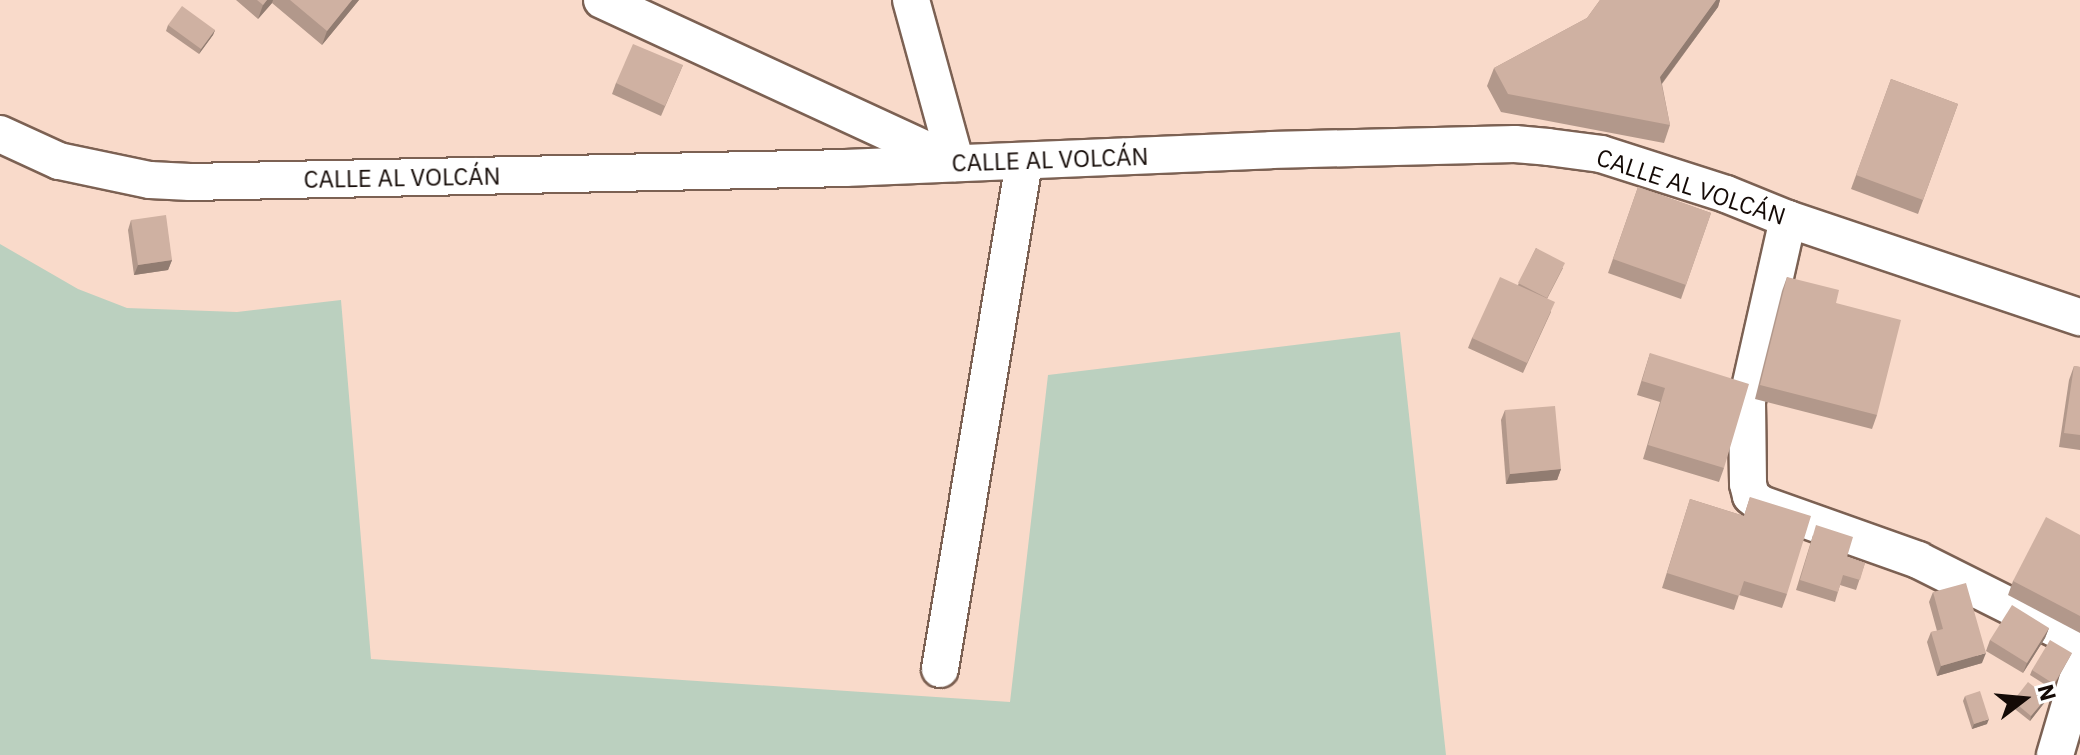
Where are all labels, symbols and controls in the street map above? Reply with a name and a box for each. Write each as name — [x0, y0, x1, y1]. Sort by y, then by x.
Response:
street label: CALLE AL VOLCÁN — [951, 142, 1149, 178]
street label: CALLE AL VOLCÁN — [1593, 143, 1789, 231]
street label: CALLE AL VOLCÁN — [303, 162, 501, 194]
north arrow — [1984, 659, 2064, 739]
text: N — [2031, 681, 2064, 704]

